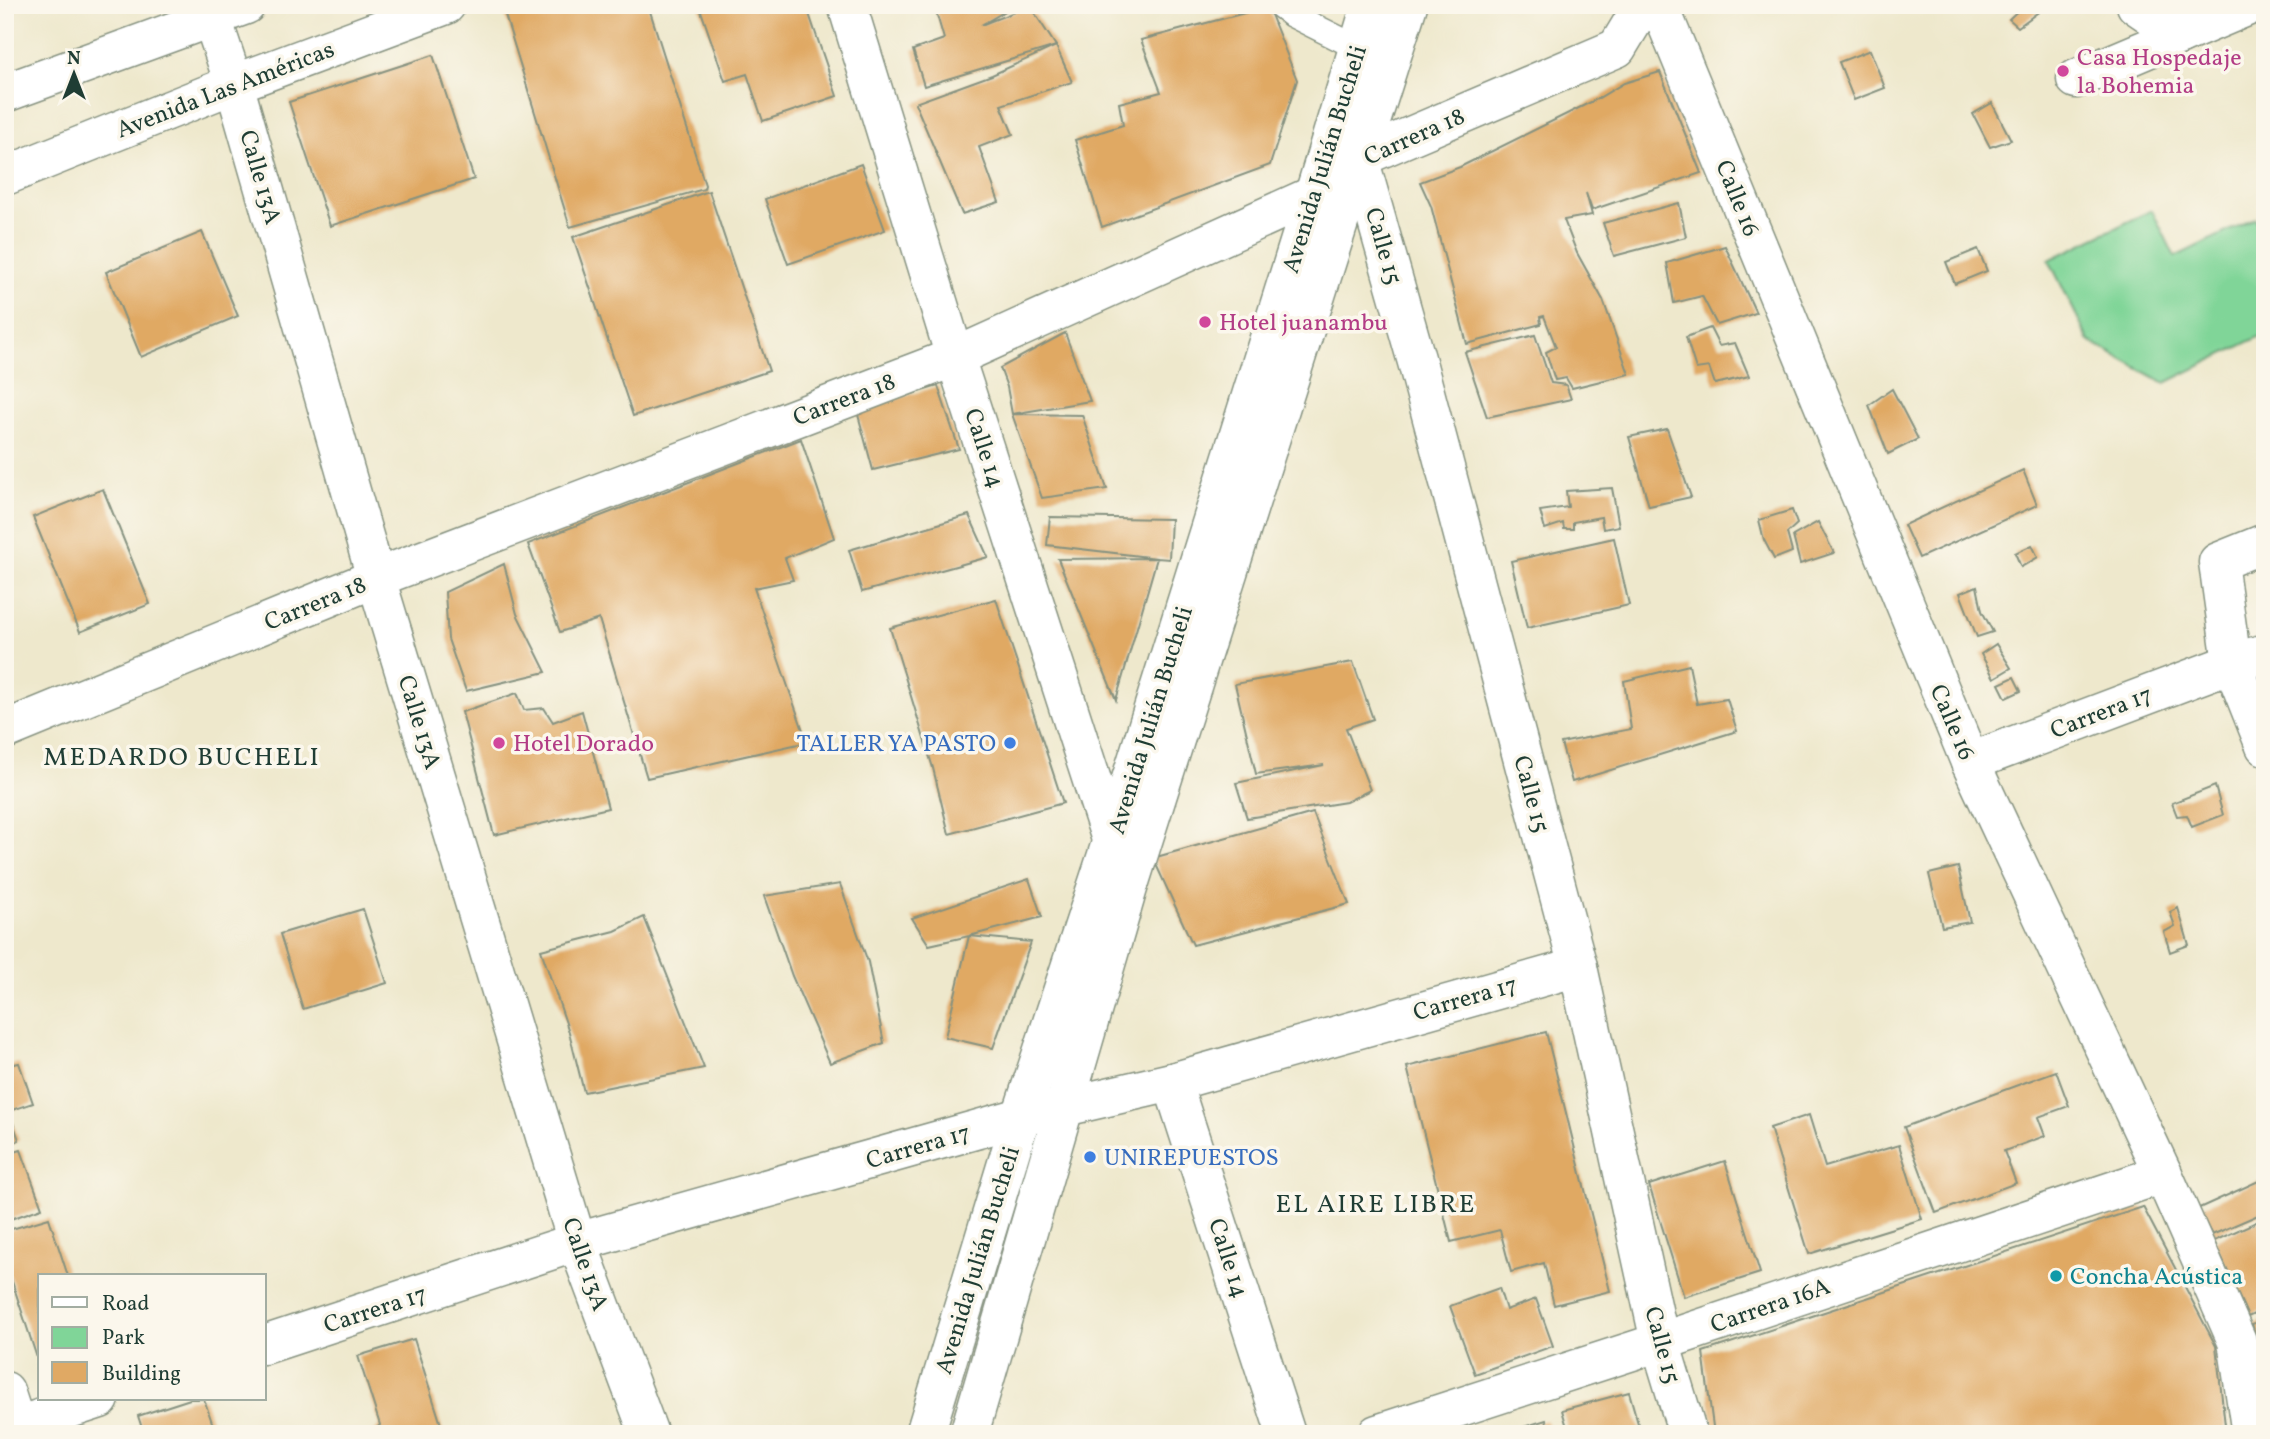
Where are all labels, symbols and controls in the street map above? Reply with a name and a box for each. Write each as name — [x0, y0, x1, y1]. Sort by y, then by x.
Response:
street label: Avenida Las Américas — [112, 34, 340, 148]
north arrow — [38, 38, 108, 108]
street label: Avenida Julián Bucheli — [1275, 41, 1377, 278]
place label: Casa Hospedaje la Bohemia — [2077, 42, 2242, 104]
text: N — [67, 46, 81, 72]
marker: Casa Hospedaje la Bohemia — [2055, 63, 2071, 79]
street label: Carrera 18 — [1359, 100, 1471, 175]
street label: Calle 13A — [229, 126, 289, 229]
street label: Calle 16 — [1705, 155, 1767, 242]
street label: Calle 15 — [1355, 204, 1409, 289]
place label: Hotel juanambu — [1219, 307, 1388, 341]
marker: Hotel juanambu — [1197, 314, 1213, 330]
street label: Carrera 18 — [788, 366, 901, 436]
street label: Calle 14 — [954, 404, 1012, 493]
street label: Carrera 18 — [260, 569, 372, 641]
street label: Avenida Julián Bucheli — [1101, 602, 1203, 839]
street label: Calle 13A — [388, 671, 449, 774]
street label: Calle 16 — [1920, 679, 1982, 766]
street label: Carrera 17 — [2046, 679, 2158, 749]
place label: Hotel Dorado — [513, 728, 654, 762]
place label: TALLER YA PASTO — [797, 728, 996, 762]
marker: Hotel Dorado — [491, 735, 507, 751]
marker: TALLER YA PASTO — [1002, 735, 1018, 751]
district label: MEDARDO BUCHELI — [43, 740, 321, 776]
street label: Calle 15 — [1503, 752, 1557, 837]
street label: Carrera 17 — [1409, 969, 1522, 1031]
street label: Carrera 17 — [862, 1117, 975, 1179]
street label: Avenida Julián Bucheli — [928, 1142, 1030, 1379]
place label: UNIREPUESTOS — [1104, 1142, 1279, 1176]
marker: UNIREPUESTOS — [1082, 1149, 1098, 1165]
district label: EL AIRE LIBRE — [1276, 1187, 1476, 1223]
street label: Calle 13A — [552, 1213, 616, 1316]
street label: Calle 14 — [1198, 1214, 1256, 1303]
place label: Concha Acústica — [2070, 1261, 2243, 1295]
marker: Concha Acústica — [2048, 1268, 2064, 1284]
street label: Carrera 16A — [1706, 1271, 1835, 1343]
legend — [38, 1274, 266, 1400]
street label: Carrera 17 — [320, 1278, 432, 1344]
text: Road — [102, 1290, 149, 1319]
street label: Calle 15 — [1634, 1303, 1688, 1388]
text: Park — [102, 1324, 145, 1353]
text: Building — [102, 1360, 181, 1389]

